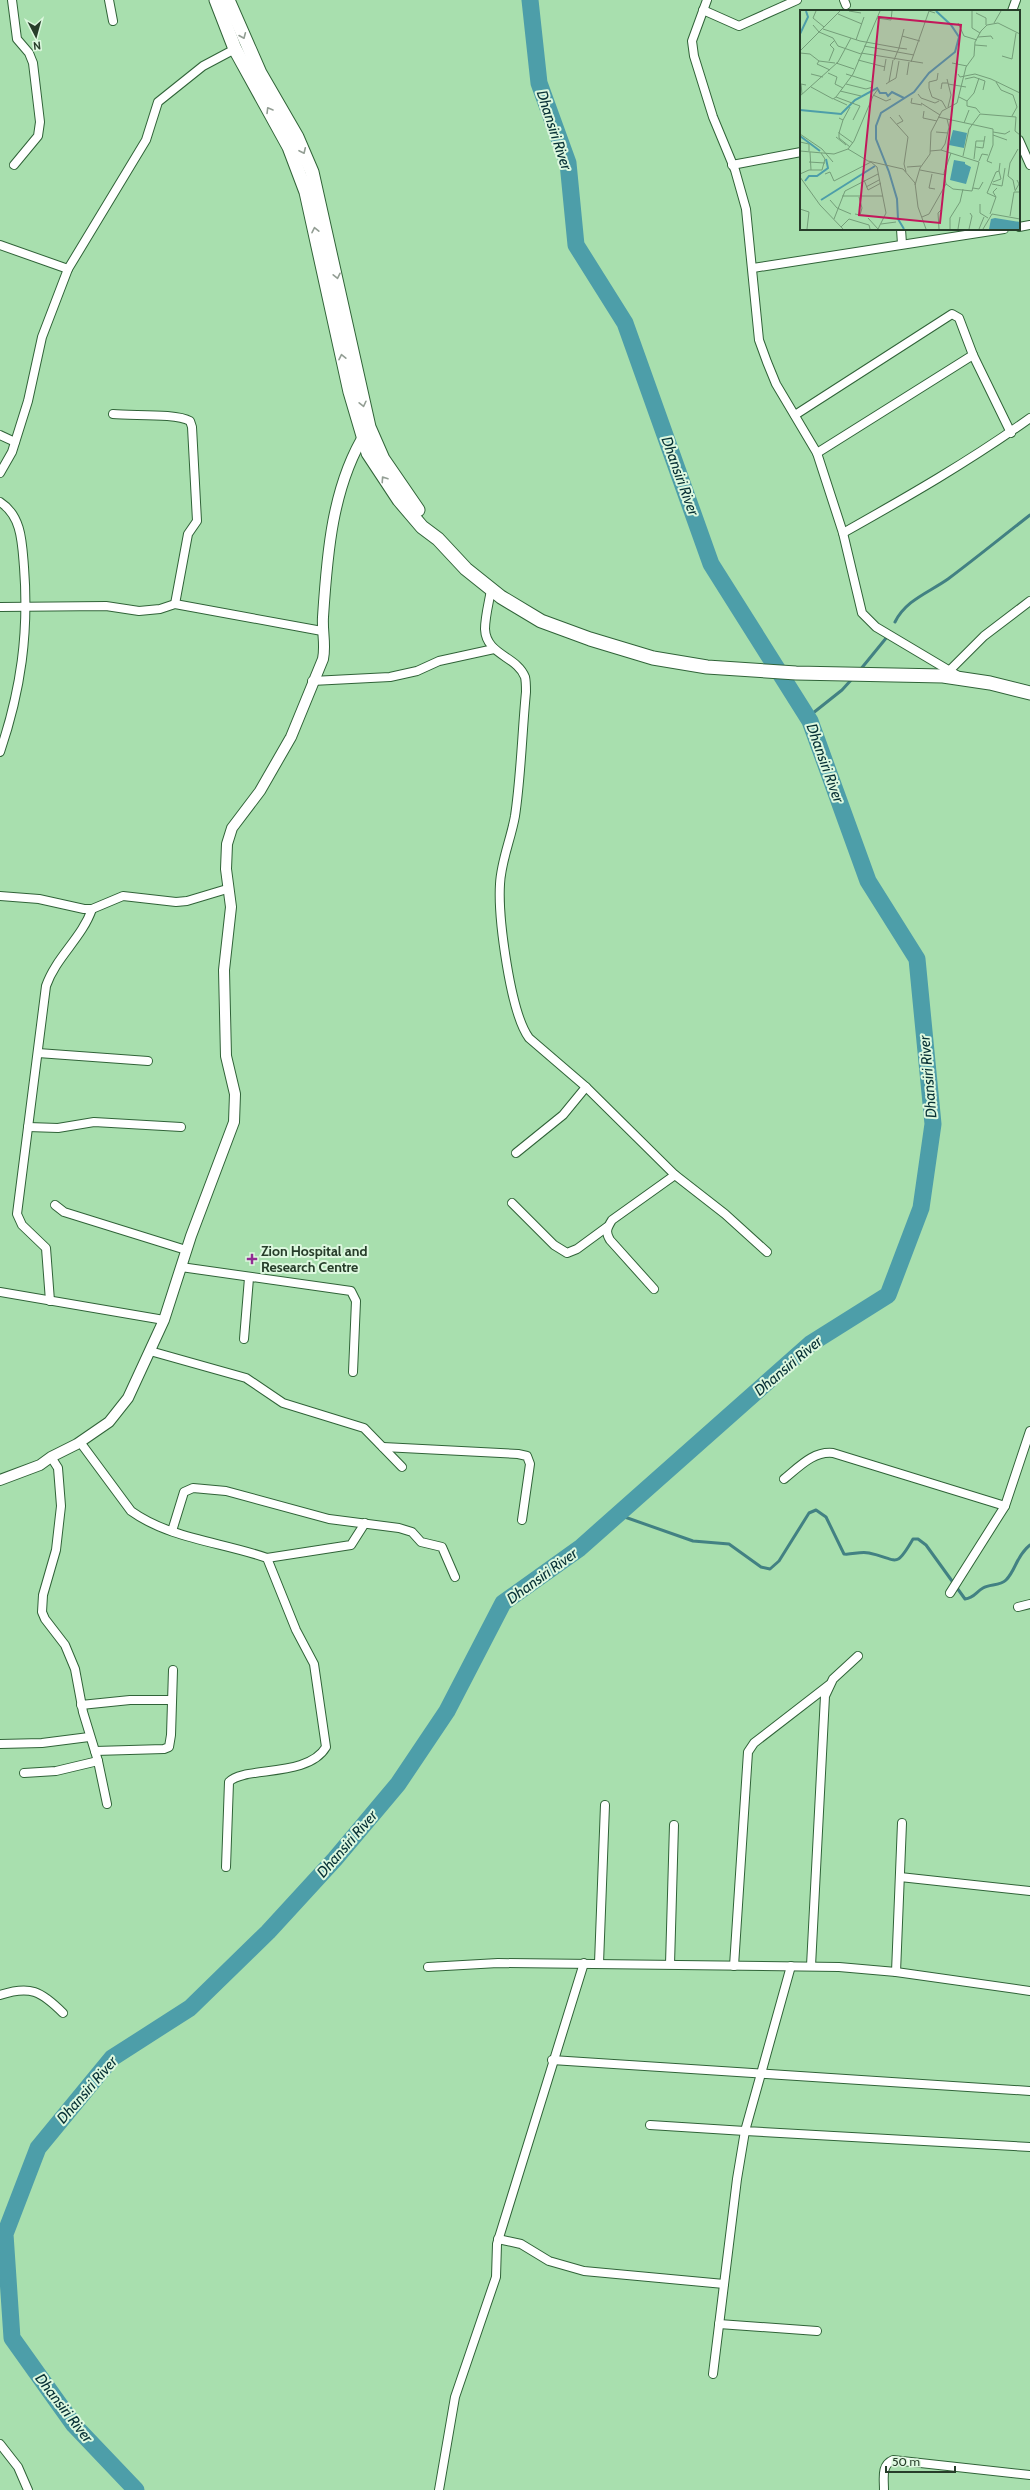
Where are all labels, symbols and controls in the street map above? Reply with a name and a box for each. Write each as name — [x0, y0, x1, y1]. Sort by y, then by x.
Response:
inset map — [800, 10, 1020, 230]
north arrow — [16, 16, 56, 56]
one-way arrow — [239, 32, 247, 39]
text: N — [32, 39, 42, 53]
water label: Dhansiri River — [533, 88, 576, 174]
one-way arrow — [266, 107, 273, 114]
one-way arrow — [298, 147, 306, 154]
one-way arrow — [312, 227, 320, 233]
one-way arrow — [332, 273, 340, 279]
one-way arrow — [338, 354, 347, 360]
one-way arrow — [358, 400, 367, 407]
water label: Dhansiri River — [657, 434, 703, 519]
one-way arrow — [381, 477, 388, 484]
water label: Dhansiri River — [802, 721, 848, 806]
water label: Dhansiri River — [915, 1034, 941, 1119]
place label: Zion Hospital and Research Centre — [261, 1242, 367, 1276]
marker: Zion Hospital and Research Centre — [246, 1253, 258, 1265]
water label: Dhansiri River — [750, 1332, 827, 1400]
water label: Dhansiri River — [503, 1544, 582, 1608]
water label: Dhansiri River — [313, 1806, 382, 1881]
water label: Dhansiri River — [53, 2052, 122, 2127]
water label: Dhansiri River — [31, 2370, 97, 2447]
scale bar — [886, 2448, 955, 2474]
text: 50 m — [892, 2454, 920, 2469]

